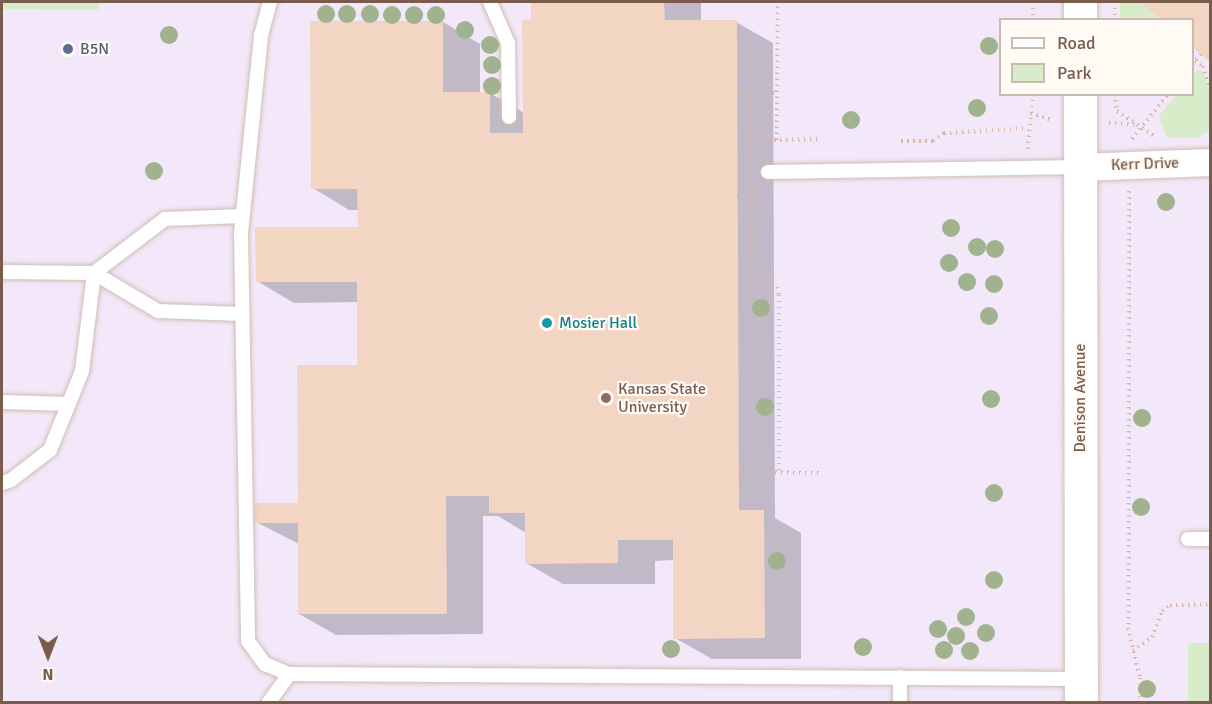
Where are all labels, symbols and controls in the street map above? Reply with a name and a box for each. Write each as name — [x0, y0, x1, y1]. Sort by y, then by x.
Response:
legend — [999, 18, 1194, 96]
text: Road — [1057, 32, 1096, 54]
place label: B5N — [80, 39, 109, 59]
marker: B5N — [61, 42, 75, 56]
text: Park — [1057, 62, 1092, 84]
street label: Kerr Drive — [1111, 153, 1179, 175]
place label: Mosier Hall — [559, 313, 637, 333]
marker: Mosier Hall — [540, 316, 554, 330]
street label: Denison Avenue — [1070, 343, 1090, 453]
place label: Kansas State University — [618, 379, 706, 417]
marker: Kansas State University — [599, 391, 613, 405]
north arrow — [18, 626, 78, 686]
text: N — [42, 664, 54, 684]

